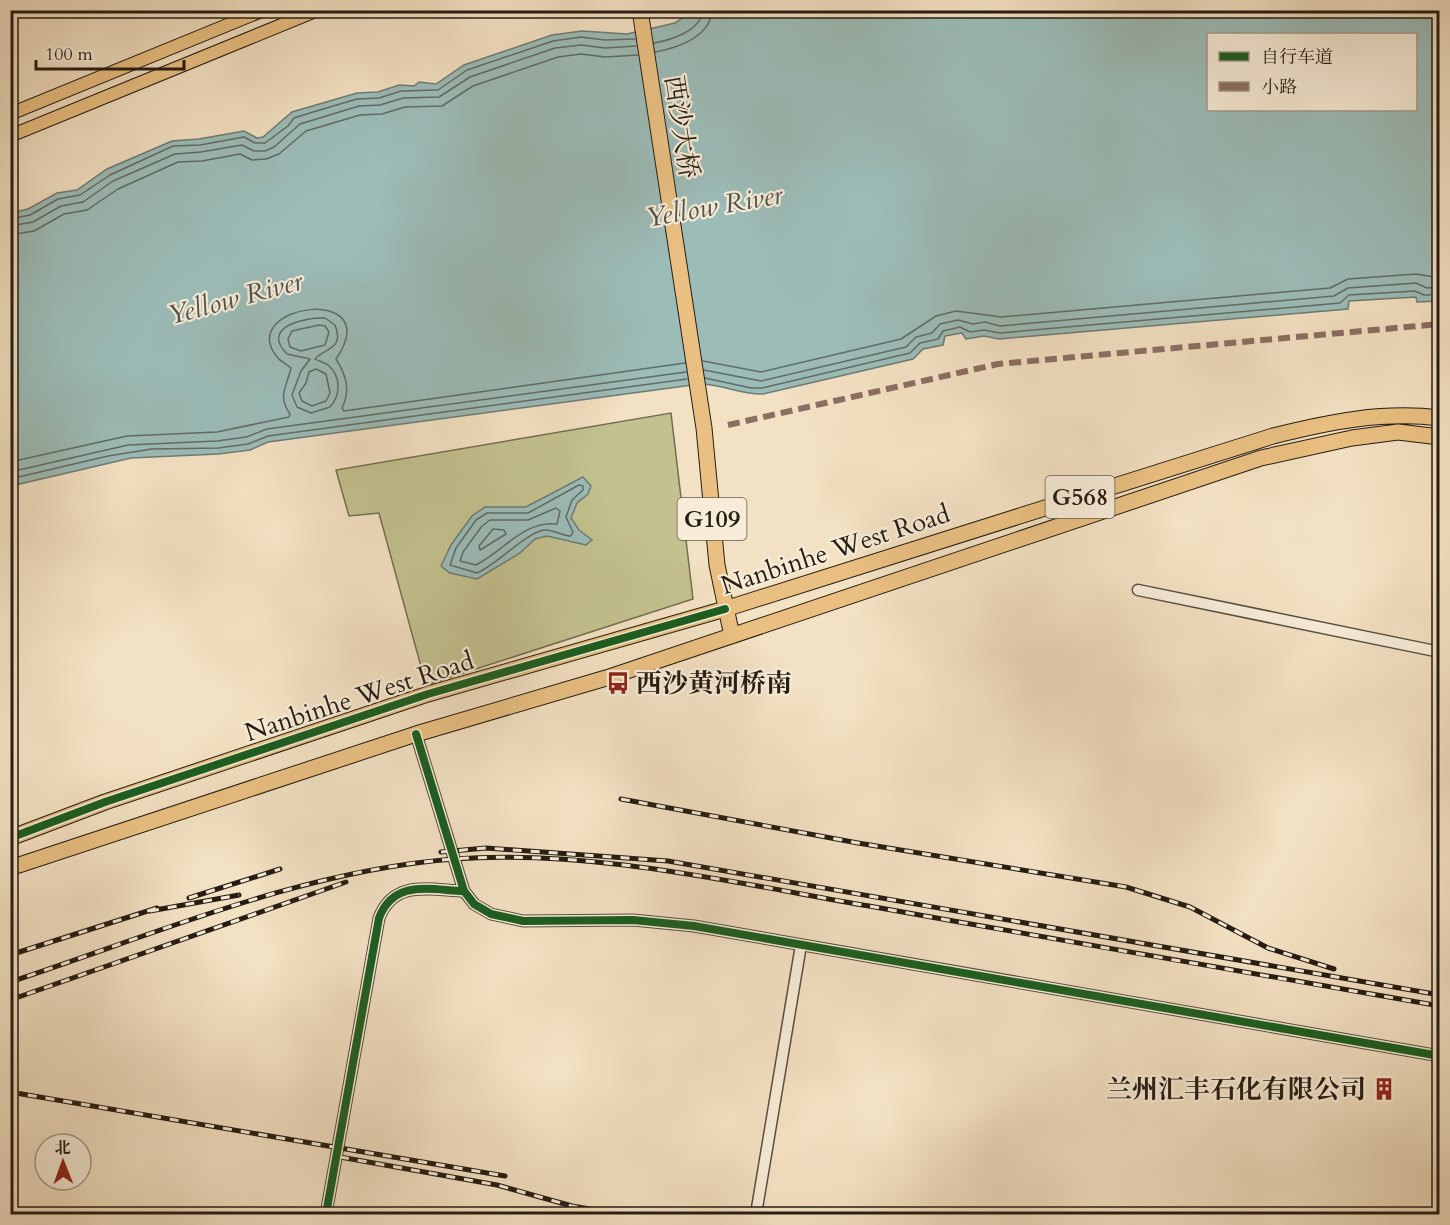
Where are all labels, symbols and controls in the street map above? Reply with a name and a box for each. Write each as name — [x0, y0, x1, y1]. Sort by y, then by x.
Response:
scale bar — [36, 33, 184, 71]
legend — [1207, 33, 1417, 111]
text: 100 m — [45, 42, 93, 67]
text: 自行车道 — [1261, 45, 1333, 70]
street label: 西沙大桥 — [656, 73, 707, 181]
text: 小路 — [1261, 75, 1297, 100]
water label: Yellow River — [643, 176, 787, 237]
water label: Yellow River — [163, 262, 308, 334]
road number: G568 — [1046, 476, 1114, 518]
street label: Nanbinhe West Road — [716, 496, 954, 603]
road number: G109 — [678, 498, 746, 540]
street label: Nanbinhe West Road — [240, 643, 478, 750]
place label: 西沙黄河桥南 — [636, 666, 792, 701]
bus stop icon: 西沙黄河桥南 — [605, 670, 631, 696]
place label: 兰州汇丰石化有限公司 — [1106, 1072, 1366, 1107]
building icon: 兰州汇丰石化有限公司 — [1371, 1076, 1397, 1102]
north arrow — [33, 1132, 93, 1192]
text: 北 — [55, 1137, 71, 1159]

